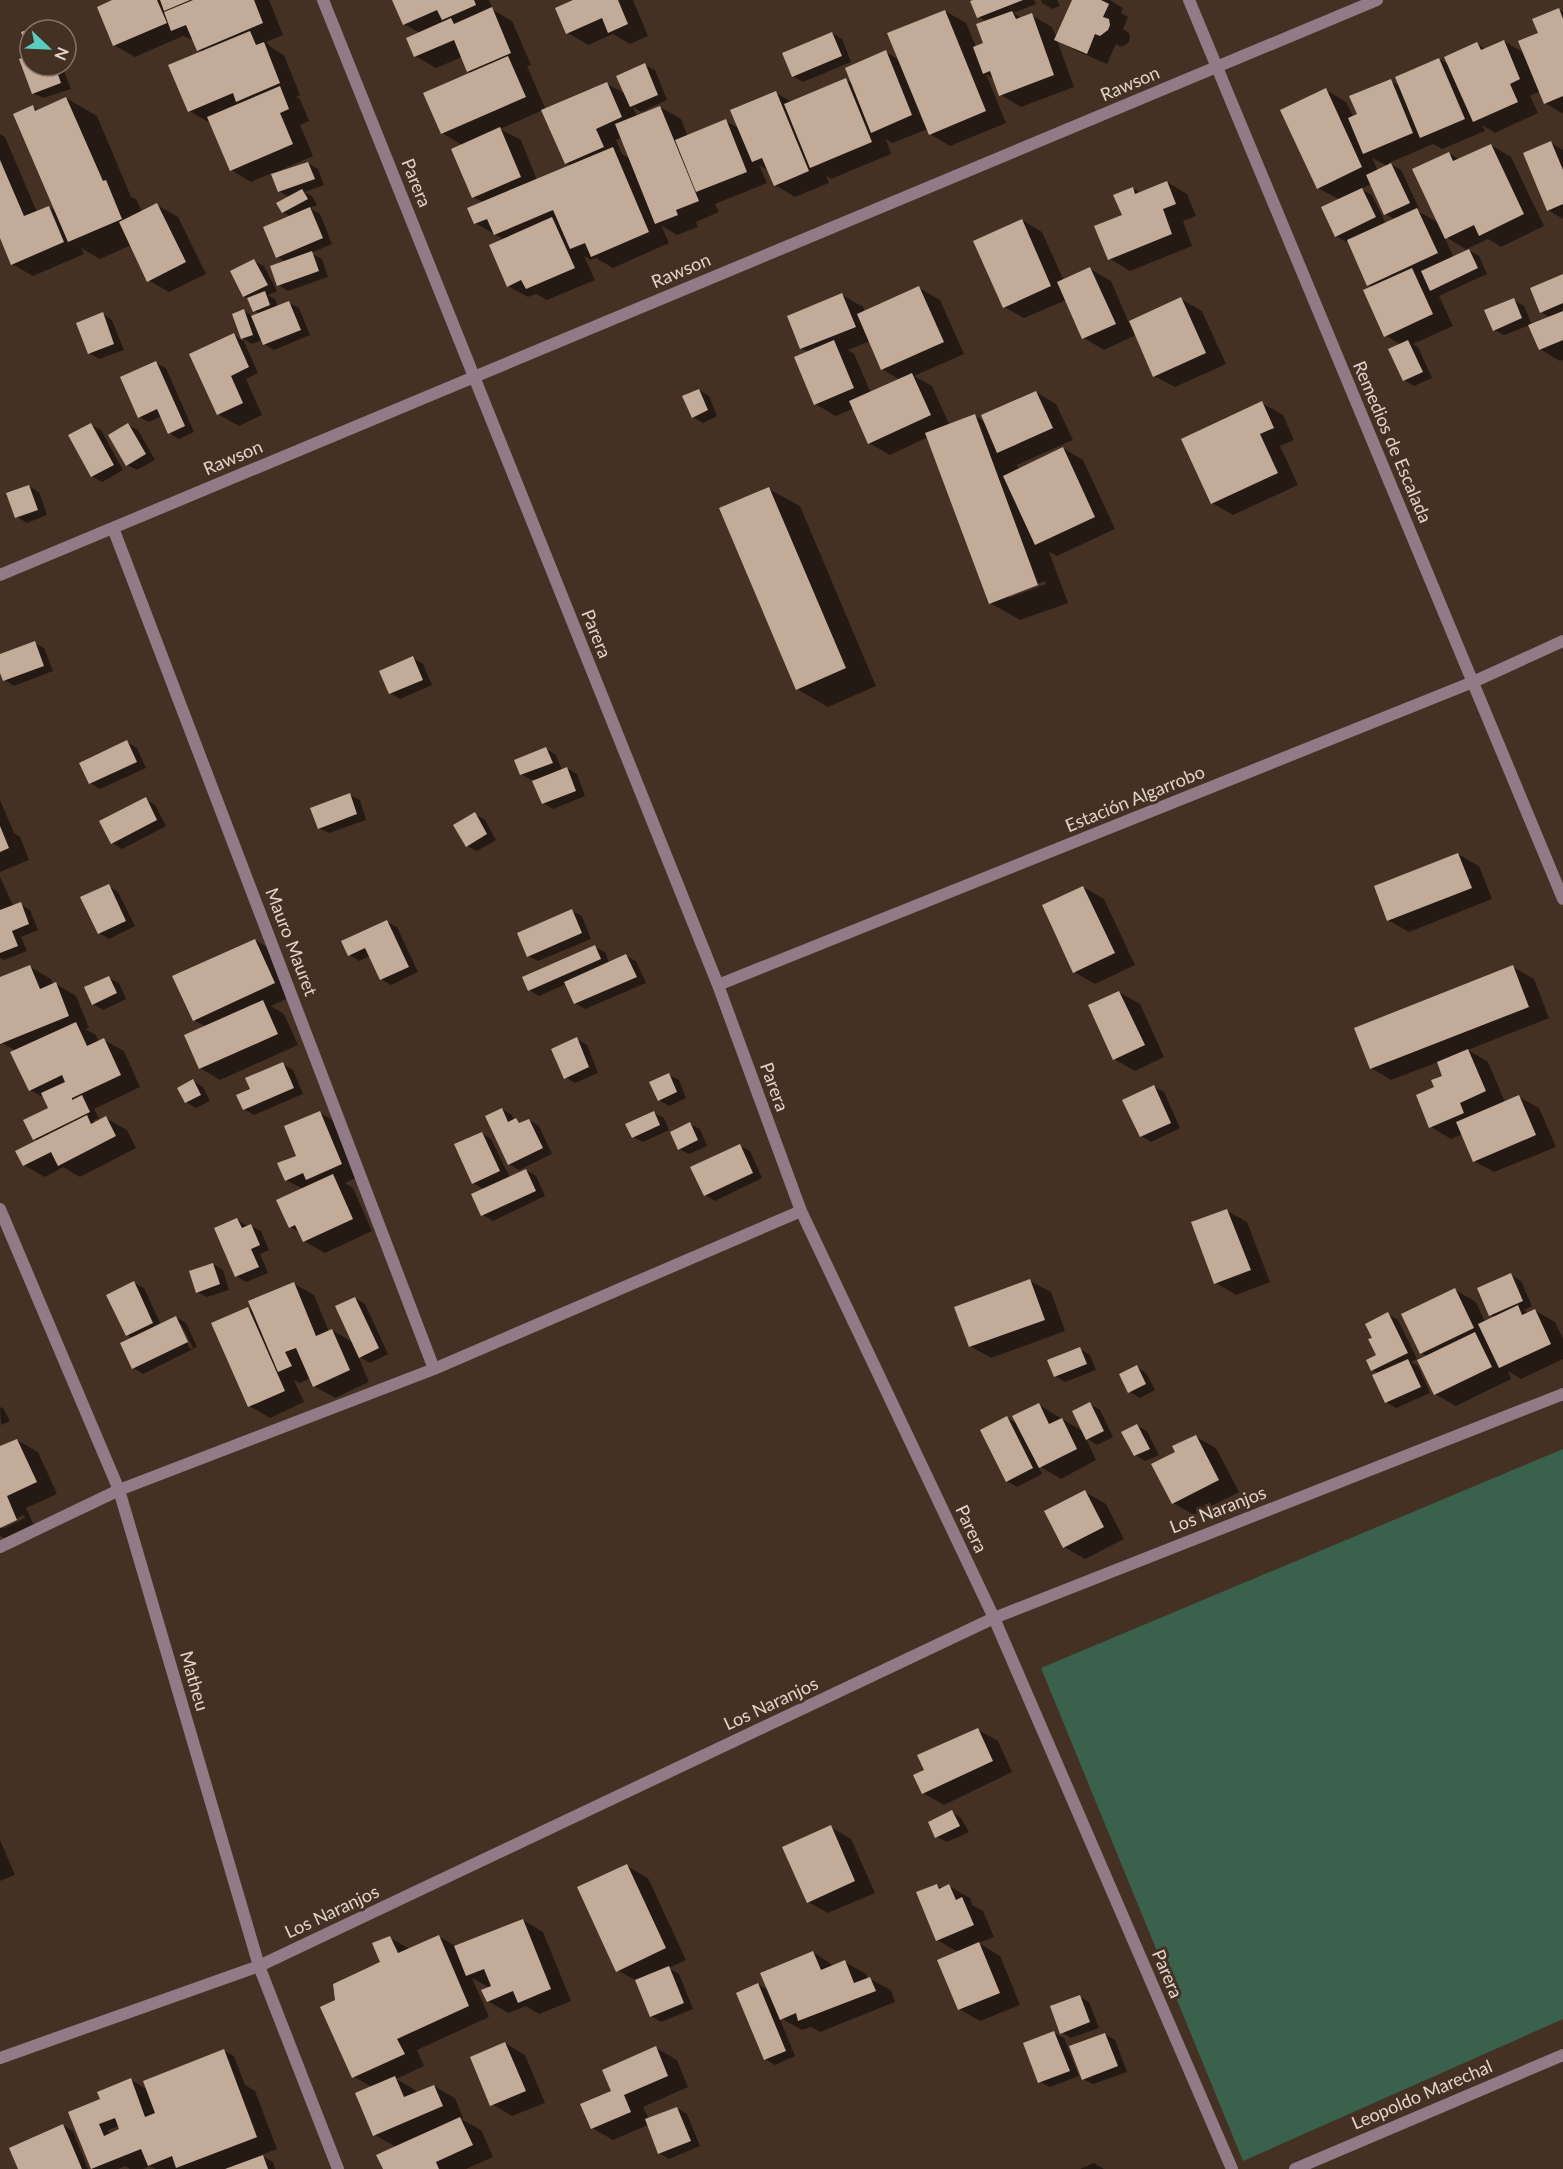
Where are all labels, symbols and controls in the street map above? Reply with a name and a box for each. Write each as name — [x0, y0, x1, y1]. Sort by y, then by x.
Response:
north arrow — [18, 18, 78, 78]
text: N — [51, 45, 73, 63]
street label: Rawson — [1097, 61, 1163, 105]
street label: Parera — [397, 155, 437, 210]
street label: Rawson — [648, 248, 714, 292]
street label: Remedios de Escalada — [1349, 357, 1437, 526]
street label: Rawson — [200, 435, 266, 479]
street label: Parera — [577, 606, 617, 661]
street label: Estación Algarrobo — [1062, 760, 1208, 836]
street label: Mauro Mauret — [261, 885, 323, 999]
street label: Parera — [756, 1059, 794, 1114]
street label: Los Naranjos — [1166, 1481, 1269, 1537]
street label: Parera — [951, 1501, 993, 1556]
street label: Matheu — [176, 1648, 214, 1713]
street label: Los Naranjos — [720, 1672, 821, 1734]
street label: Los Naranjos — [281, 1880, 382, 1942]
street label: Parera — [1148, 1946, 1188, 2001]
street label: Leopoldo Marechal — [1348, 2055, 1495, 2134]

